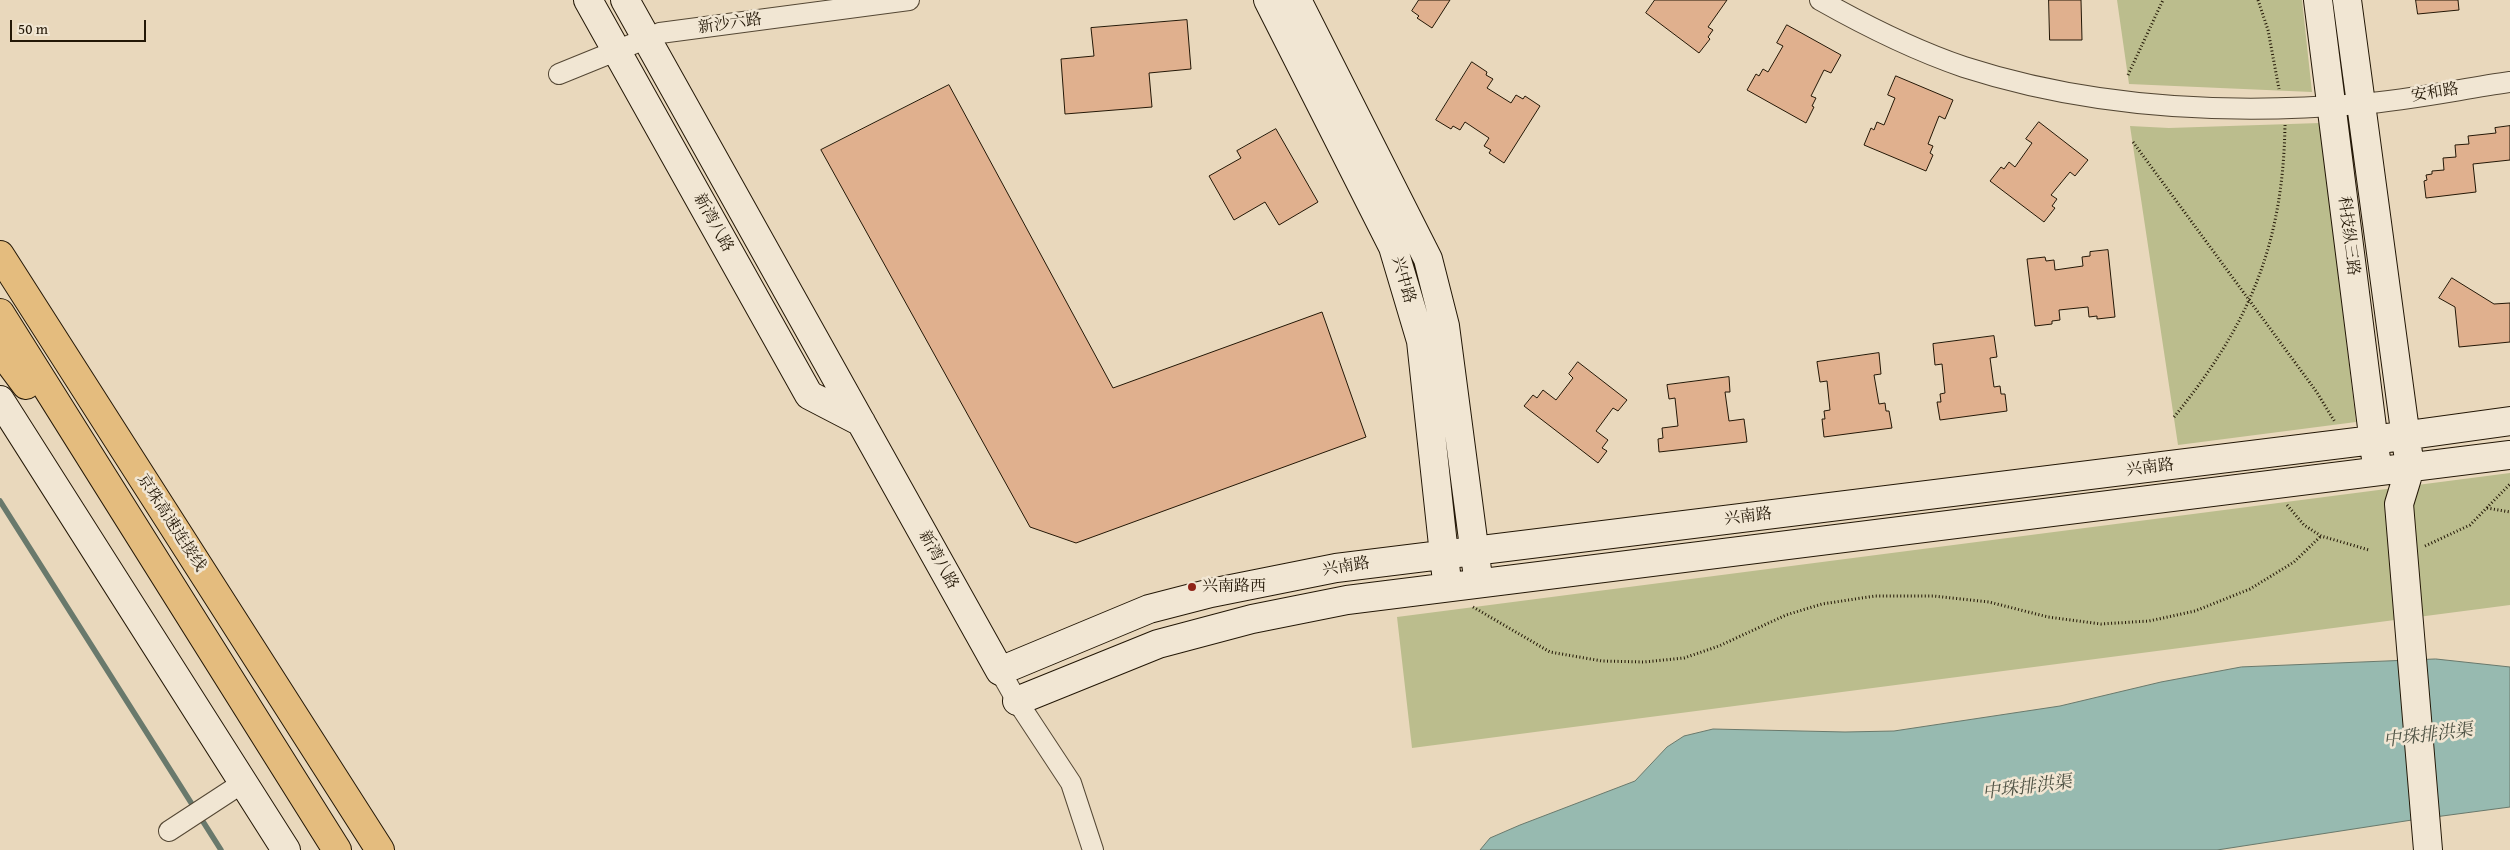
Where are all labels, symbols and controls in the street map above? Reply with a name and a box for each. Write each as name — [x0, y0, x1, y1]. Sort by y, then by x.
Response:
scale bar — [12, 10, 149, 42]
street label: 新沙六路 — [697, 10, 763, 38]
text: 50 m — [18, 18, 48, 39]
street label: 安和路 — [2410, 80, 2460, 106]
street label: 新湾八路 — [689, 190, 737, 256]
street label: 科技纵三路 — [2334, 195, 2362, 277]
street label: 兴中路 — [1387, 254, 1419, 306]
street label: 兴南路 — [2125, 456, 2175, 480]
street label: 京珠高速连接线 — [132, 471, 210, 575]
street label: 兴南路 — [1723, 505, 1773, 529]
street label: 新湾八路 — [914, 527, 962, 593]
street label: 兴南路 — [1321, 554, 1371, 580]
place label: 兴南路西 — [1202, 577, 1266, 597]
marker: 兴南路西 — [1186, 581, 1198, 593]
water label: 中珠排洪渠 — [2382, 720, 2474, 752]
water label: 中珠排洪渠 — [1981, 772, 2073, 804]

